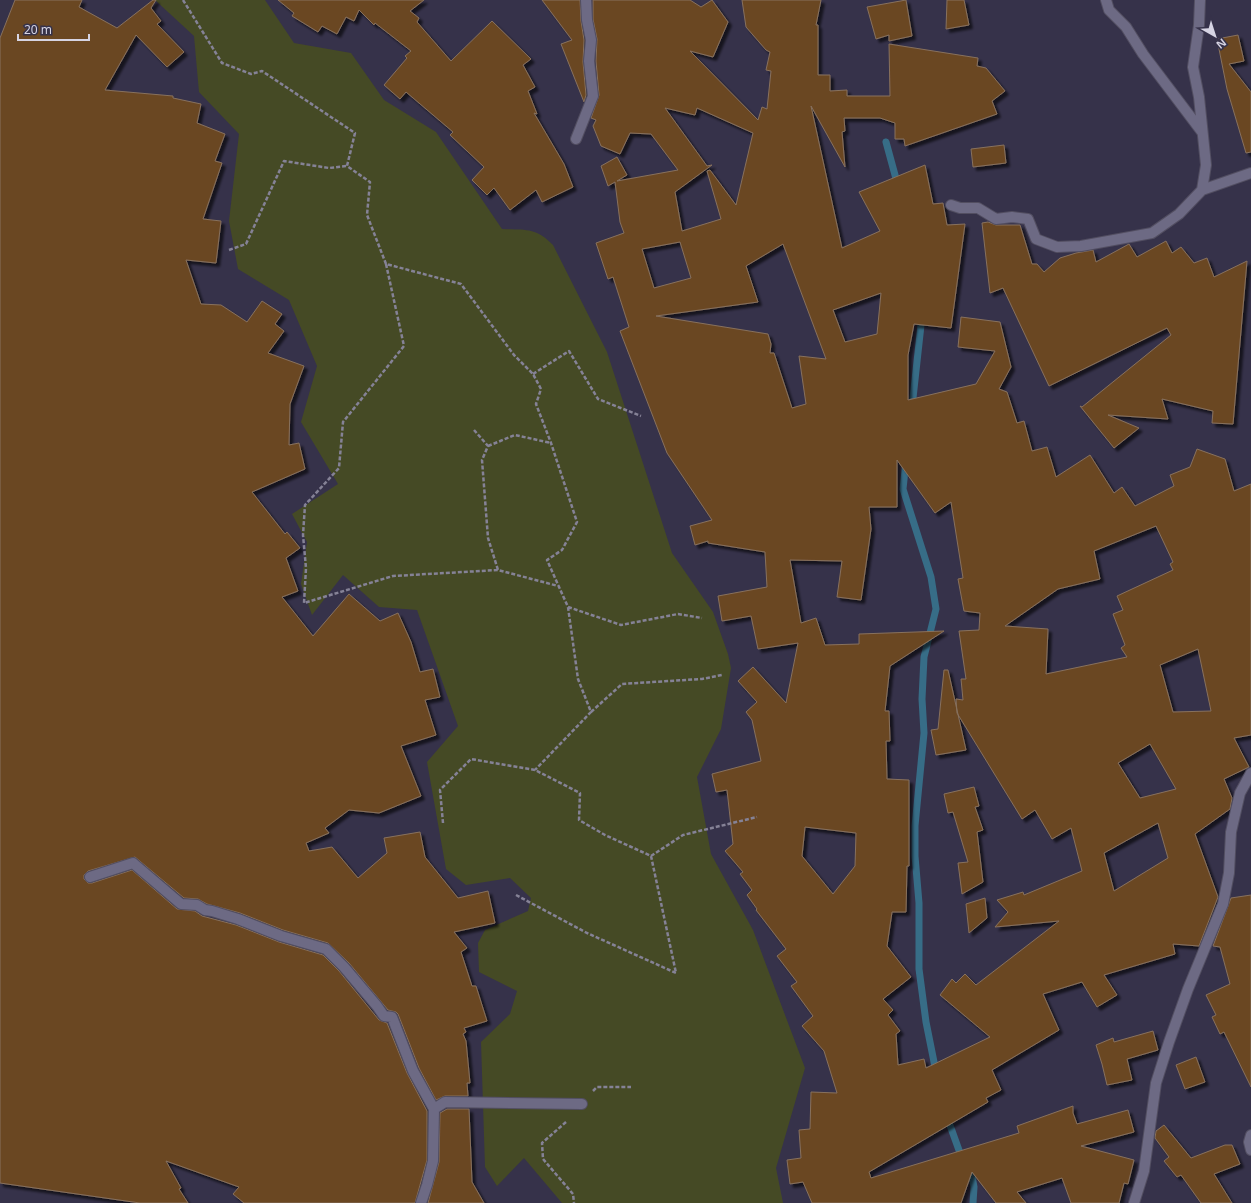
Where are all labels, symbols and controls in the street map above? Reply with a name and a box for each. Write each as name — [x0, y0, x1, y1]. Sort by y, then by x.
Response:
scale bar — [18, 16, 89, 42]
north arrow — [1195, 16, 1235, 56]
text: 20 m — [24, 21, 52, 38]
text: N — [1213, 36, 1230, 53]

